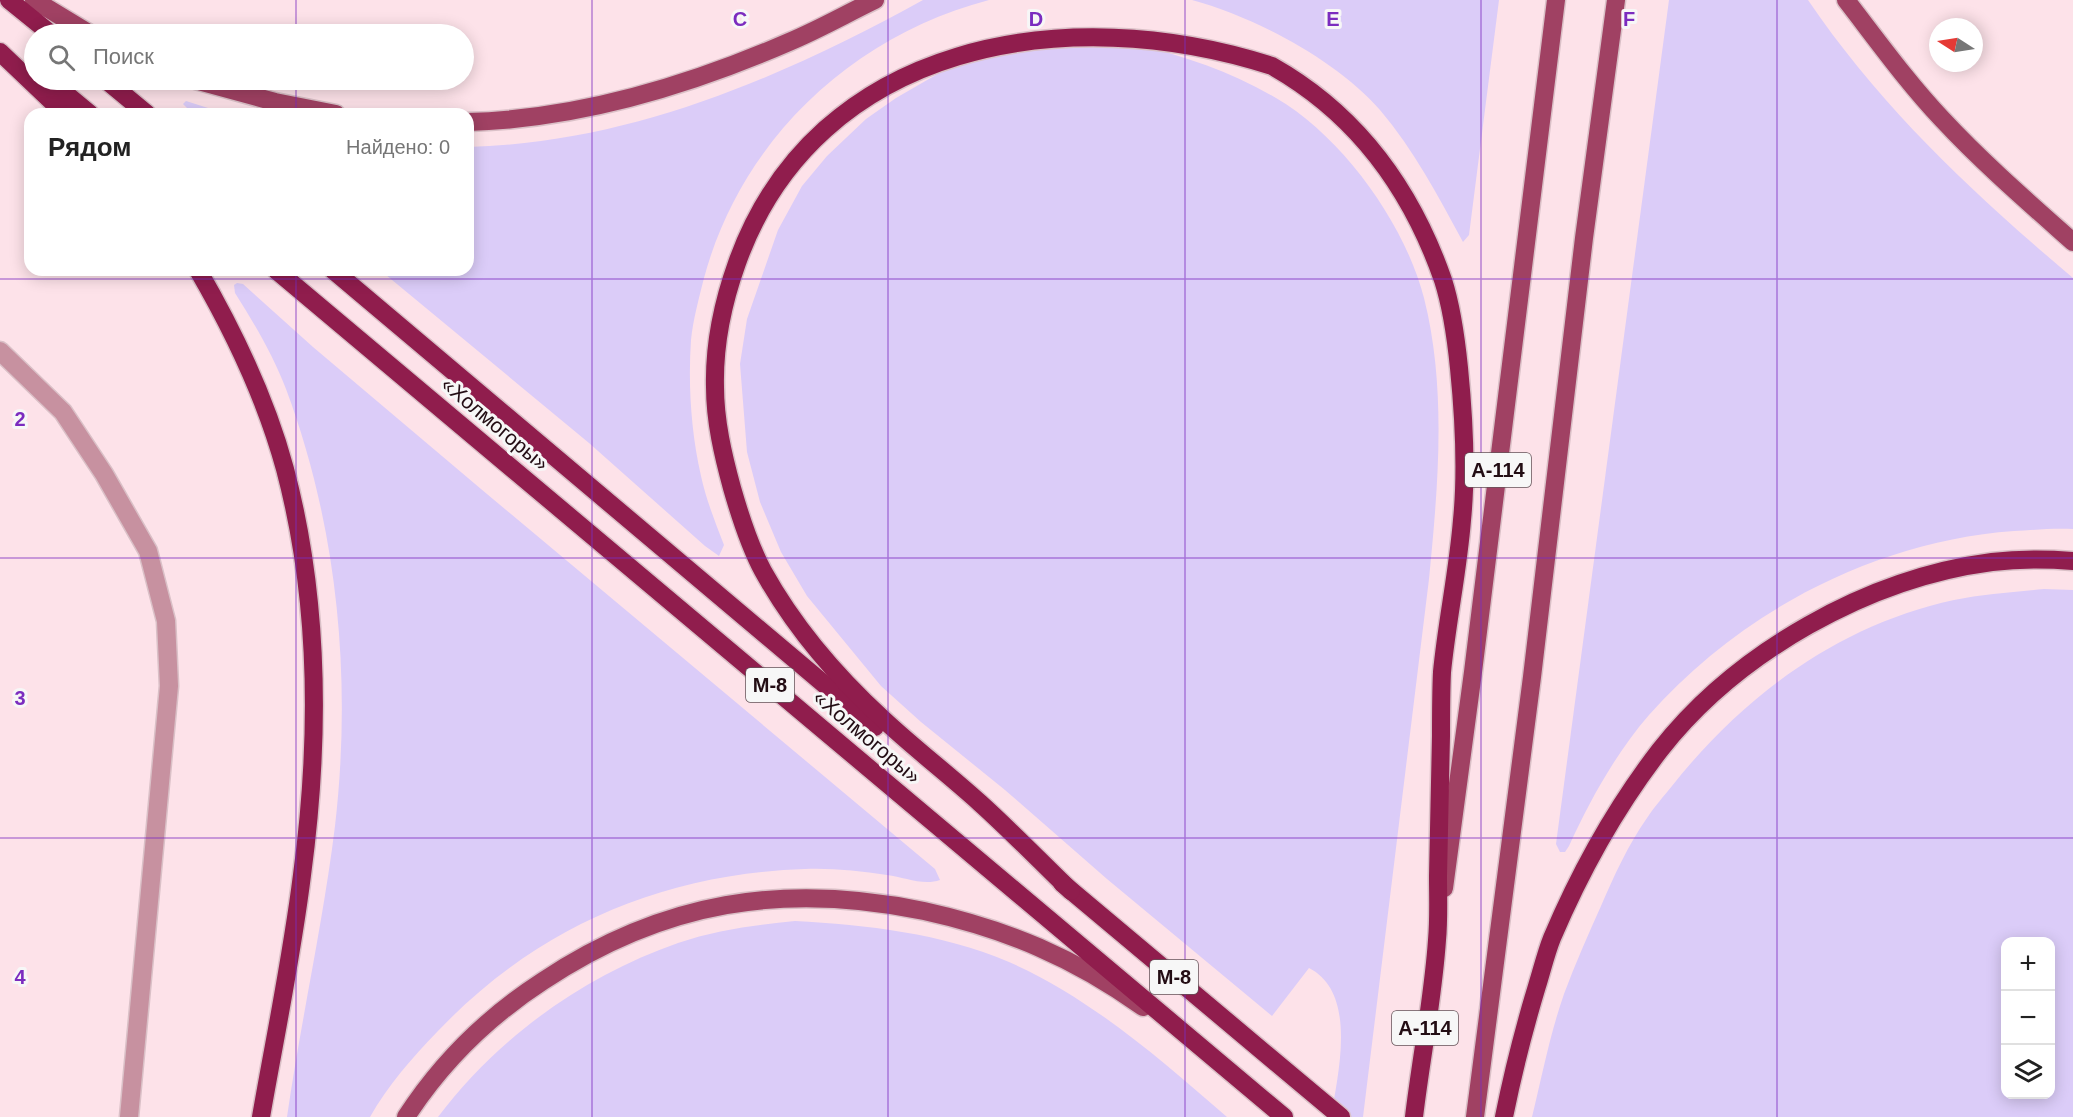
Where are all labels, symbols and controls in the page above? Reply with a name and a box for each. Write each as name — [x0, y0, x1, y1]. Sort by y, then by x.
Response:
text: C — [733, 8, 747, 30]
text: D — [1029, 8, 1043, 30]
text: E — [1326, 8, 1340, 30]
text: F — [1623, 8, 1635, 30]
north arrow — [1929, 18, 1983, 72]
search box — [24, 24, 474, 90]
icon: search — [45, 41, 78, 74]
text: Поиск — [93, 44, 154, 69]
text: Рядом — [48, 132, 131, 162]
text: Найдено: 0 — [346, 136, 450, 158]
street label: «Холмогоры» — [437, 372, 553, 475]
text: 2 — [14, 408, 26, 430]
road number: А-114 — [1465, 453, 1531, 487]
road number: М-8 — [746, 668, 794, 702]
street label: «Холмогоры» — [809, 685, 925, 788]
text: 3 — [14, 687, 26, 709]
map controls — [2001, 937, 2055, 1099]
button: + — [2001, 937, 2055, 991]
road number: М-8 — [1150, 960, 1198, 994]
text: 4 — [14, 966, 26, 988]
button: − — [2001, 991, 2055, 1045]
road number: А-114 — [1392, 1011, 1458, 1045]
button: layers — [2001, 1045, 2055, 1099]

